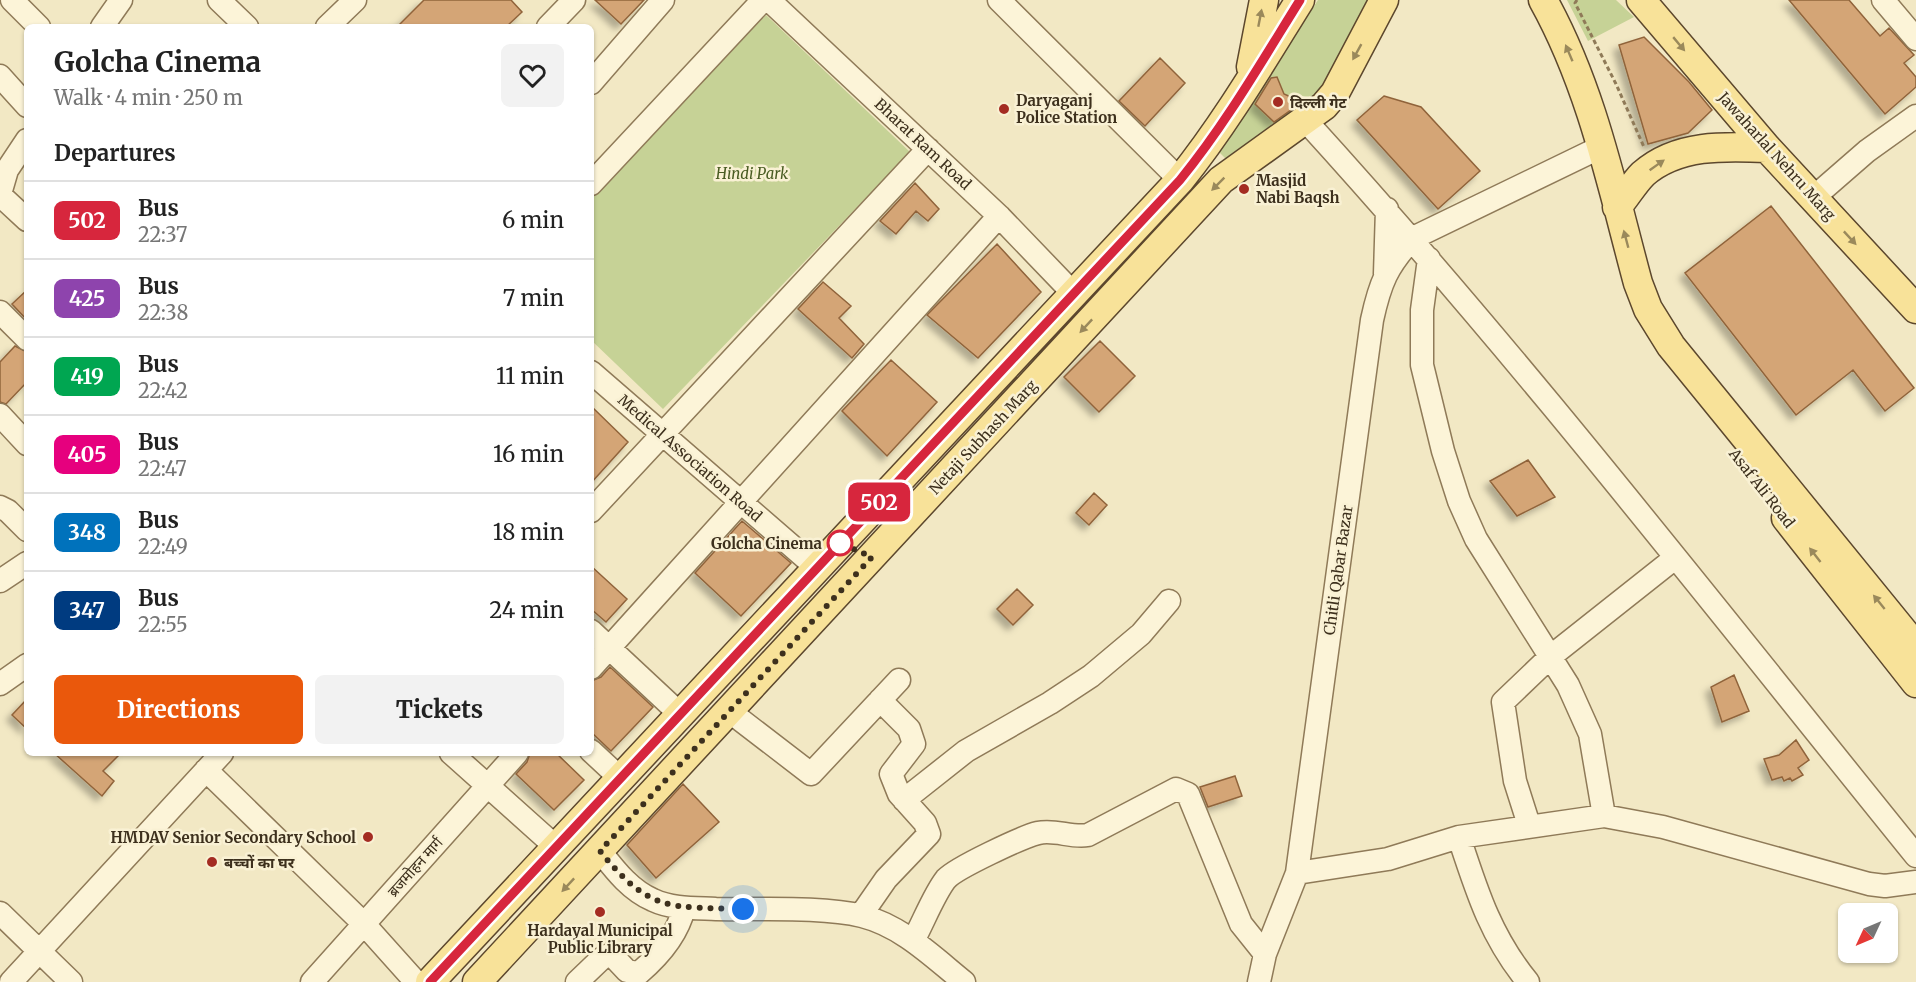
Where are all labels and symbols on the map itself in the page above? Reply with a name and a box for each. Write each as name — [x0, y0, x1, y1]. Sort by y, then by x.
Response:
one-way arrow — [1256, 9, 1265, 28]
one-way arrow — [1672, 36, 1685, 51]
one-way arrow — [1352, 44, 1362, 61]
one-way arrow — [1564, 44, 1573, 62]
street label: Jawaharlal Nehru Marg — [1714, 87, 1840, 224]
place label: Daryaganj Police Station — [1016, 91, 1117, 127]
place label: दिल्ली गेट — [1290, 93, 1347, 112]
street label: Bharat Ram Road — [871, 94, 975, 194]
marker: दिल्ली गेट — [1271, 95, 1285, 109]
marker: Daryaganj Police Station — [997, 102, 1011, 116]
one-way arrow — [1649, 160, 1665, 171]
park label: Hindi Park — [715, 164, 789, 183]
place label: Masjid Nabi Baqsh — [1256, 171, 1340, 207]
one-way arrow — [1212, 176, 1226, 190]
marker: Masjid Nabi Baqsh — [1237, 182, 1251, 196]
one-way arrow — [1621, 230, 1630, 248]
one-way arrow — [1843, 230, 1857, 245]
one-way arrow — [1079, 319, 1093, 333]
street label: Netaji Subhash Marg — [925, 376, 1041, 498]
street label: Medical Association Road — [614, 390, 766, 526]
street label: Asaf Ali Road — [1724, 444, 1799, 532]
line badge: 502 — [844, 482, 914, 522]
street label: Chitli Qabar Bazar — [1319, 503, 1357, 636]
marker: Golcha Cinema — [827, 530, 853, 556]
place label: Golcha Cinema — [711, 534, 823, 553]
one-way arrow — [1809, 547, 1822, 563]
one-way arrow — [1873, 594, 1886, 610]
place label: HMDAV Senior Secondary School — [110, 828, 356, 847]
marker: HMDAV Senior Secondary School — [361, 830, 375, 844]
street label: ब्रजमोहन मार्ग — [383, 833, 447, 901]
place label: बच्चों का घर — [224, 853, 295, 872]
marker: बच्चों का घर — [205, 855, 219, 869]
one-way arrow — [561, 878, 575, 892]
your location — [728, 894, 758, 924]
north arrow — [1838, 903, 1898, 963]
marker: Hardayal Municipal Public Library — [593, 905, 607, 919]
place label: Hardayal Municipal Public Library — [527, 921, 673, 957]

